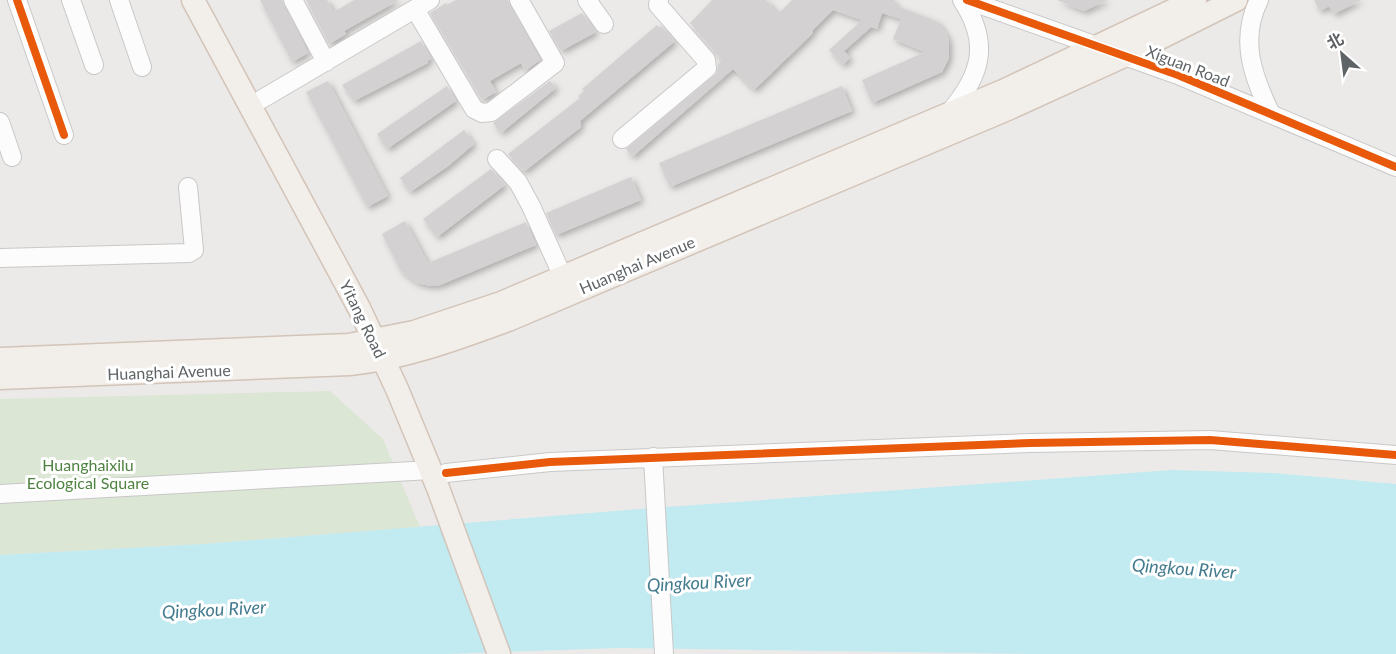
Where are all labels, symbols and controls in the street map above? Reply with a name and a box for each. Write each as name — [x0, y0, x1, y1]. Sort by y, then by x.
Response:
north arrow — [1312, 24, 1372, 84]
text: 北 — [1323, 28, 1346, 52]
street label: Xiguan Road — [1144, 41, 1233, 90]
street label: Huanghai Avenue — [576, 232, 697, 297]
street label: Yitang Road — [336, 277, 390, 361]
street label: Huanghai Avenue — [107, 360, 231, 383]
park label: Huanghaixilu Ecological Square — [27, 455, 149, 492]
water label: Qingkou River — [1131, 553, 1238, 583]
water label: Qingkou River — [646, 568, 753, 596]
water label: Qingkou River — [161, 595, 268, 623]

